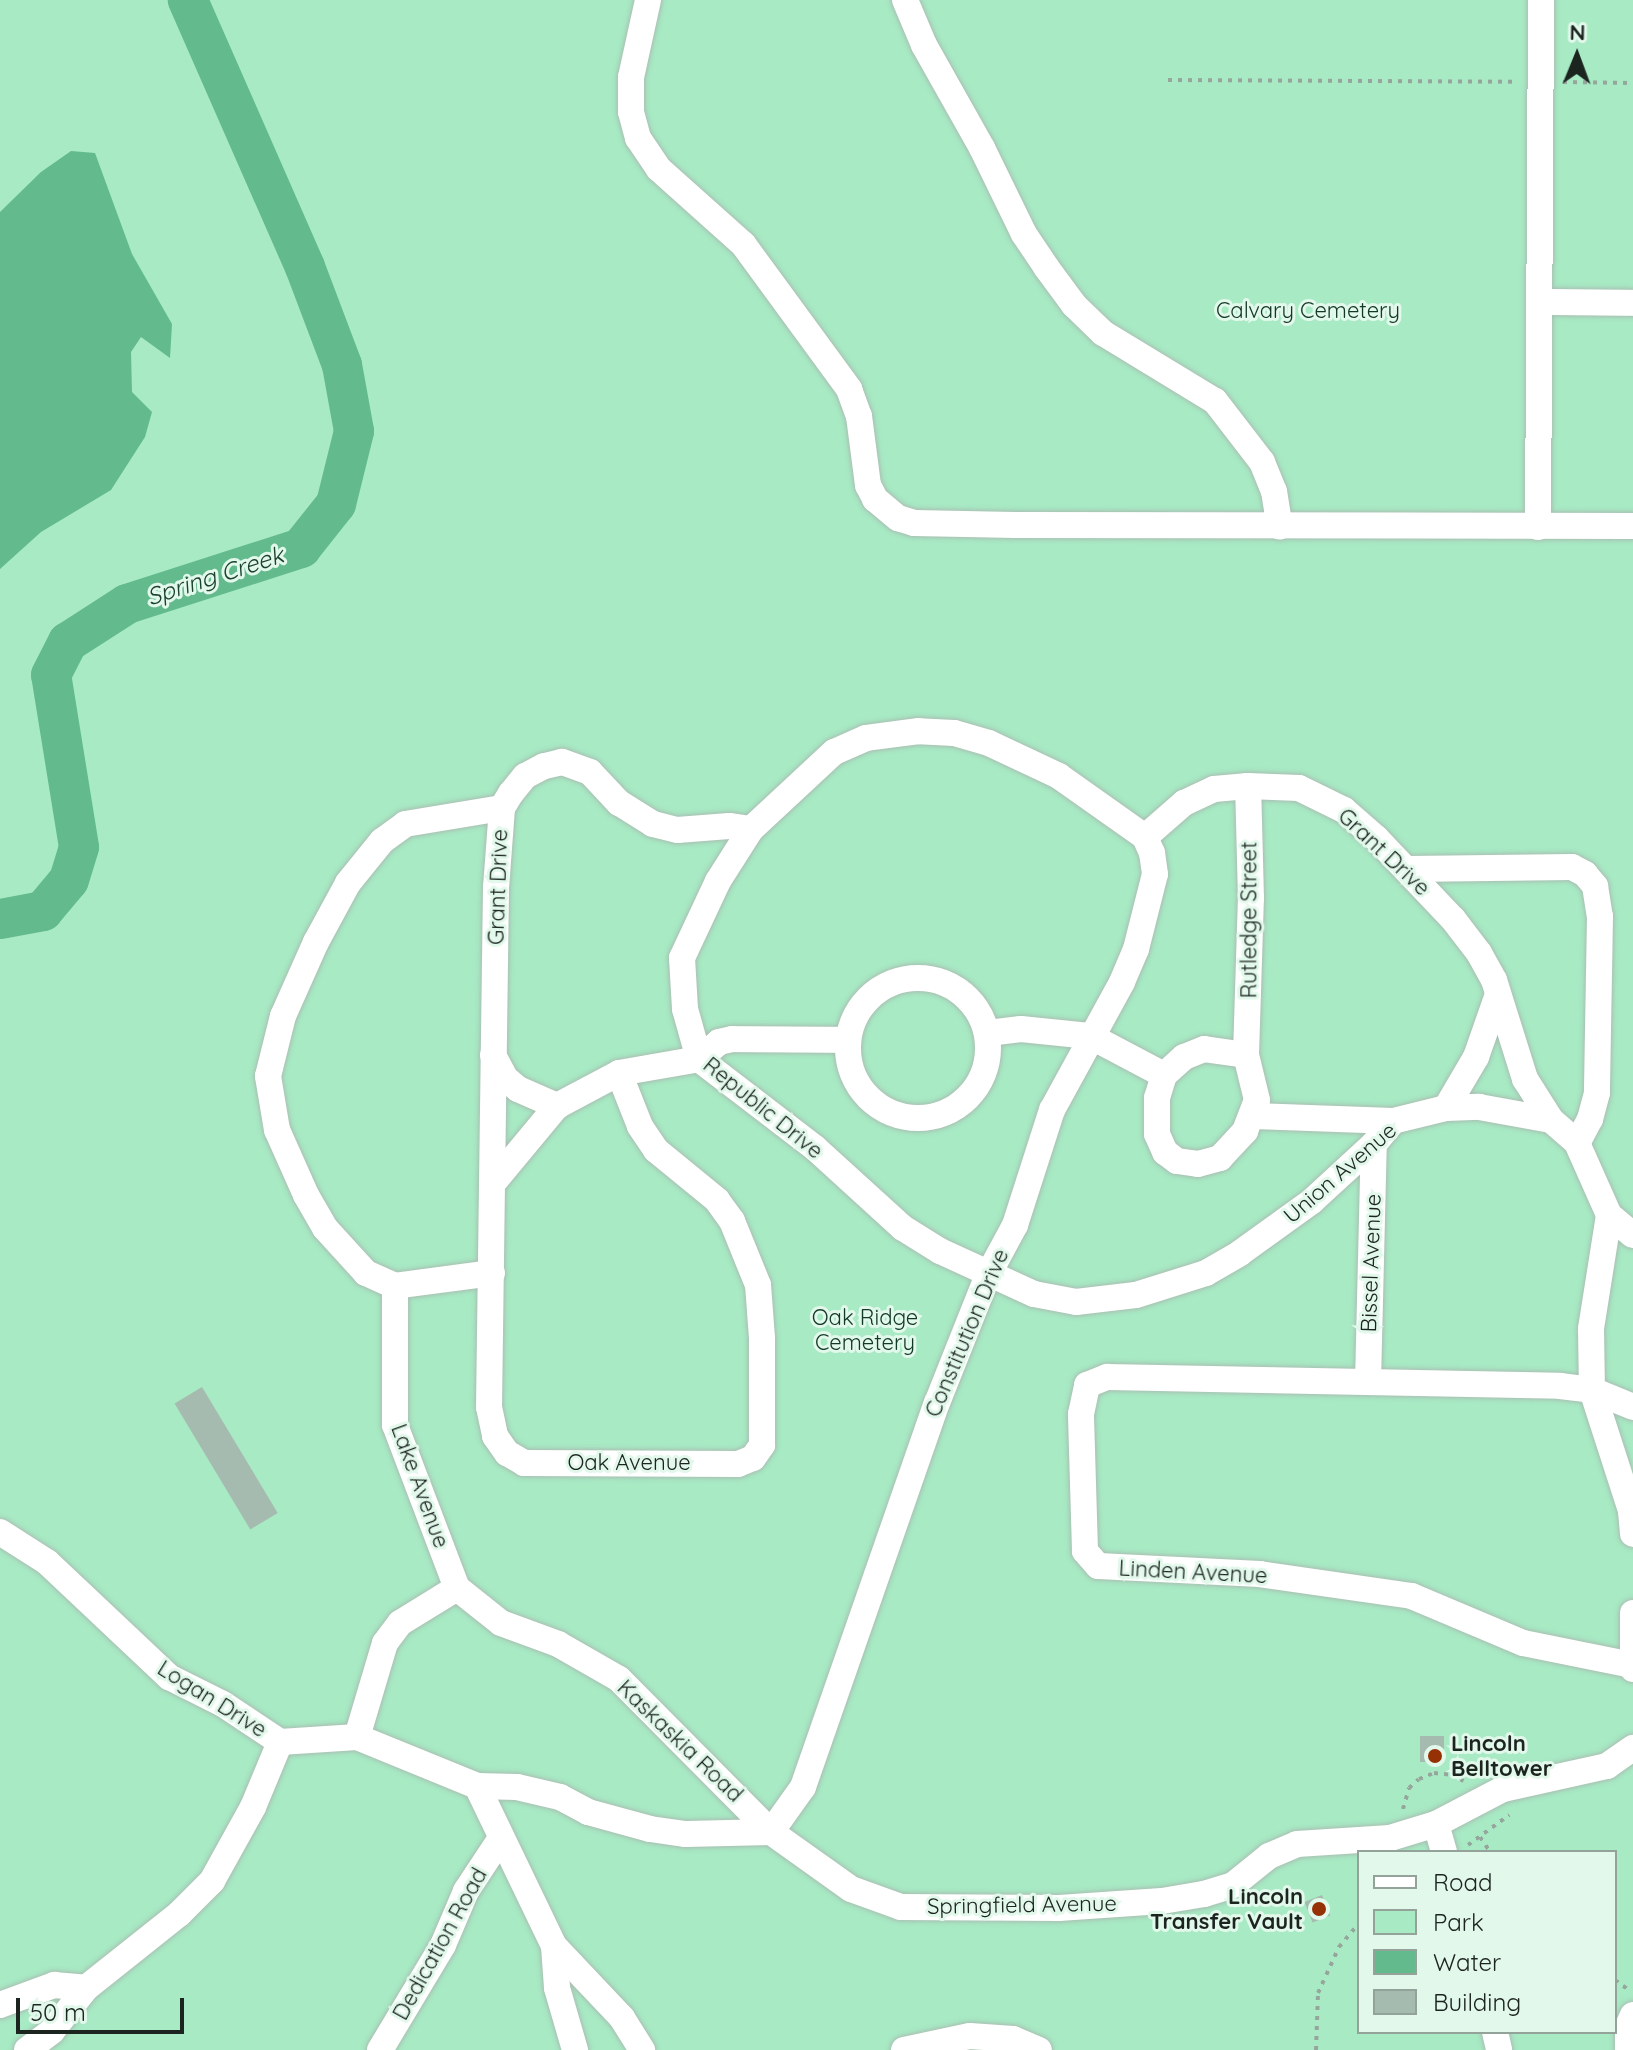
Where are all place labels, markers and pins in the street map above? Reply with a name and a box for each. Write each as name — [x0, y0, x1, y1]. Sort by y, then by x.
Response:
place label: Lincoln Belltower — [1451, 1730, 1552, 1782]
marker: Lincoln Belltower — [1426, 1747, 1444, 1765]
place label: Lincoln Transfer Vault — [1150, 1883, 1303, 1934]
marker: Lincoln Transfer Vault — [1310, 1900, 1328, 1918]

